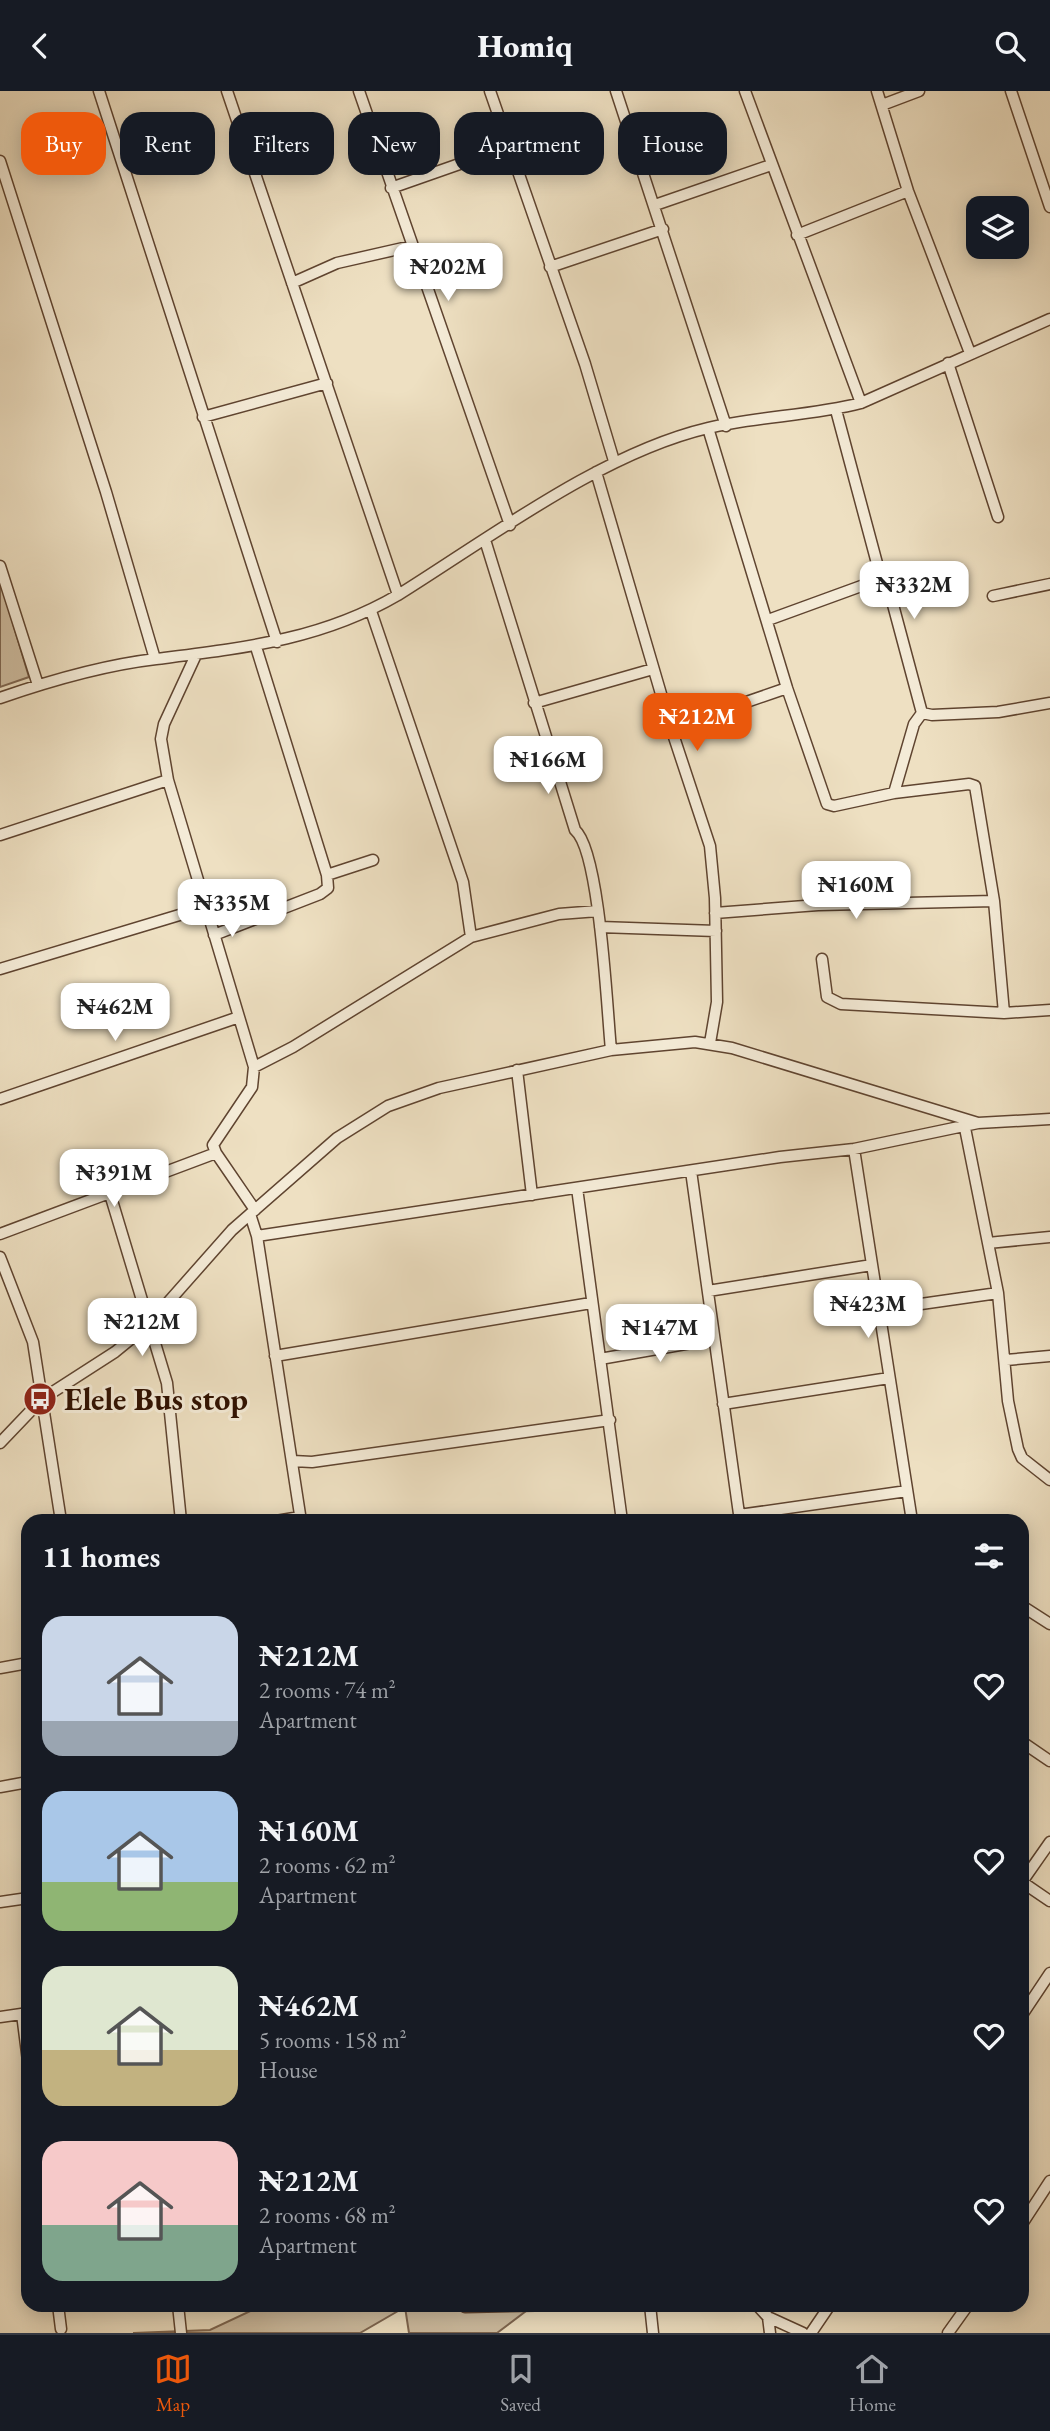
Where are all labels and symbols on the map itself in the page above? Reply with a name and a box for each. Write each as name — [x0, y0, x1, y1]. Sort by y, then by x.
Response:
pin: ₦202M — [399, 243, 497, 303]
pin: ₦332M — [865, 561, 963, 621]
pin: ₦212M — [648, 693, 746, 753]
pin: ₦166M — [499, 737, 597, 796]
pin: ₦160M — [807, 861, 905, 921]
pin: ₦335M — [183, 879, 281, 939]
pin: ₦462M — [66, 983, 164, 1043]
pin: ₦391M — [65, 1149, 163, 1209]
pin: ₦423M — [819, 1281, 917, 1340]
pin: ₦212M — [93, 1299, 191, 1358]
pin: ₦147M — [611, 1305, 709, 1364]
place label: Elele Bus stop — [64, 1378, 248, 1420]
bus stop icon: Elele Bus stop — [21, 1380, 59, 1418]

